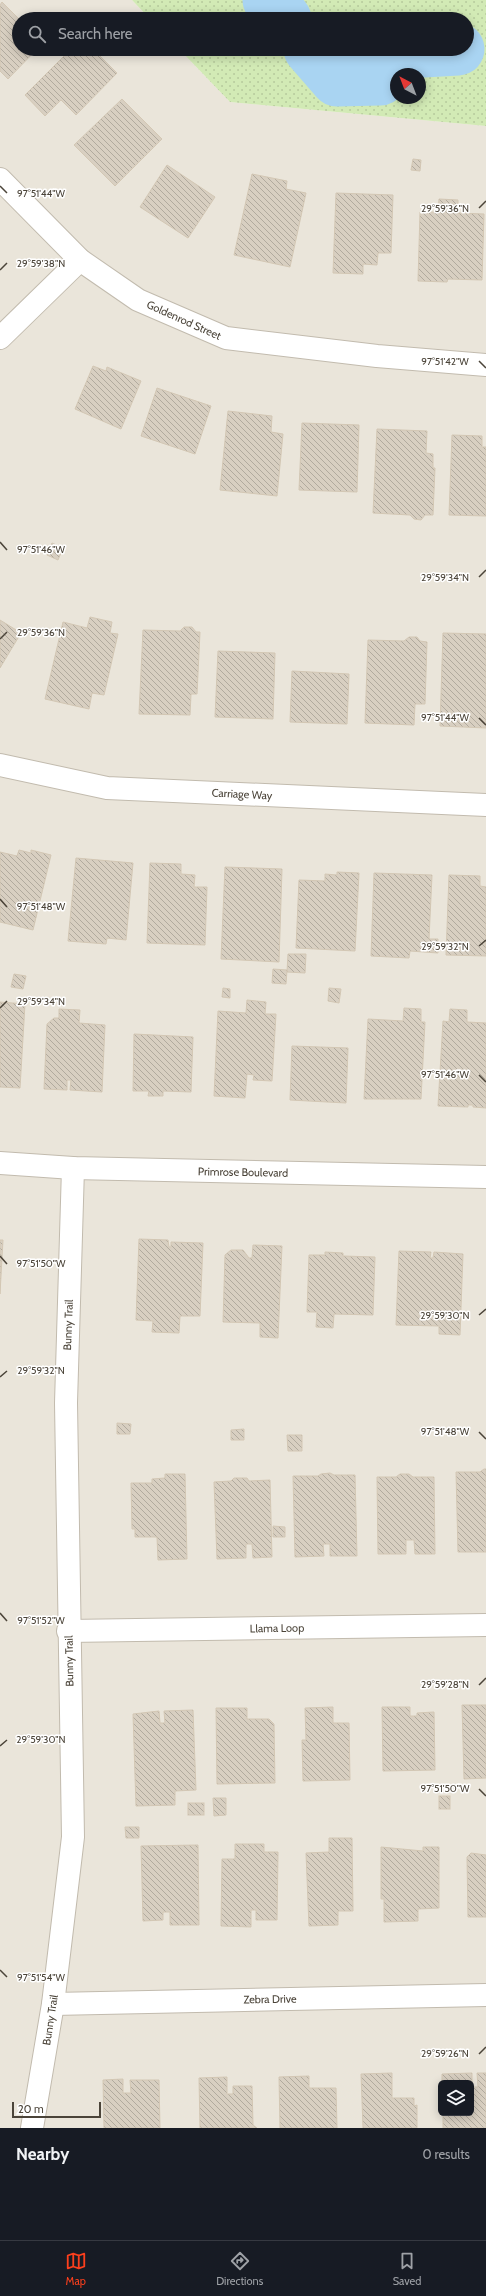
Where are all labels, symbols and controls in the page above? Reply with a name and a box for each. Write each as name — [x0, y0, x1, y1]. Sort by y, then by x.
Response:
search box — [12, 12, 474, 56]
icon: search — [26, 23, 48, 45]
text: Search here — [58, 25, 133, 43]
north arrow — [390, 68, 426, 104]
text: 97°51'44"W — [17, 187, 66, 200]
text: 29°59'36"N — [421, 202, 469, 215]
text: 29°59'38"N — [17, 257, 65, 270]
street label: Goldenrod Street — [145, 297, 224, 343]
text: 97°51'42"W — [421, 355, 469, 368]
text: 97°51'46"W — [17, 543, 66, 556]
text: 29°59'34"N — [421, 571, 469, 584]
text: 29°59'36"N — [17, 626, 65, 639]
text: 97°51'44"W — [421, 711, 470, 724]
street label: Carriage Way — [211, 785, 273, 803]
text: 97°51'48"W — [17, 900, 66, 913]
text: 29°59'32"N — [421, 940, 469, 953]
text: 29°59'34"N — [17, 995, 65, 1008]
text: 97°51'46"W — [421, 1068, 470, 1081]
street label: Primrose Boulevard — [198, 1164, 288, 1180]
text: 97°51'50"W — [16, 1257, 66, 1270]
street label: Bunny Trail — [60, 1299, 76, 1351]
text: 29°59'30"N — [420, 1309, 470, 1322]
text: 29°59'32"N — [17, 1364, 65, 1377]
text: 97°51'48"W — [421, 1425, 470, 1438]
text: 97°51'52"W — [17, 1614, 65, 1627]
street label: Llama Loop — [250, 1621, 304, 1635]
street label: Bunny Trail — [62, 1635, 76, 1687]
text: 29°59'28"N — [421, 1678, 469, 1691]
text: 29°59'30"N — [16, 1733, 66, 1746]
text: 97°51'50"W — [420, 1782, 470, 1795]
text: 97°51'54"W — [17, 1971, 65, 1984]
street label: Zebra Drive — [243, 1992, 297, 2006]
street label: Bunny Trail — [39, 1993, 61, 2046]
text: 29°59'26"N — [421, 2047, 469, 2060]
map controls — [438, 2080, 474, 2116]
button: layers — [438, 2080, 474, 2116]
scale bar — [12, 2100, 101, 2119]
text: 20 m — [18, 2102, 44, 2116]
text: Nearby — [16, 2144, 69, 2164]
text: 0 results — [422, 2146, 470, 2162]
tab: Map — [65, 2250, 87, 2288]
tab: Directions — [216, 2250, 263, 2288]
tab: Saved — [393, 2250, 421, 2288]

